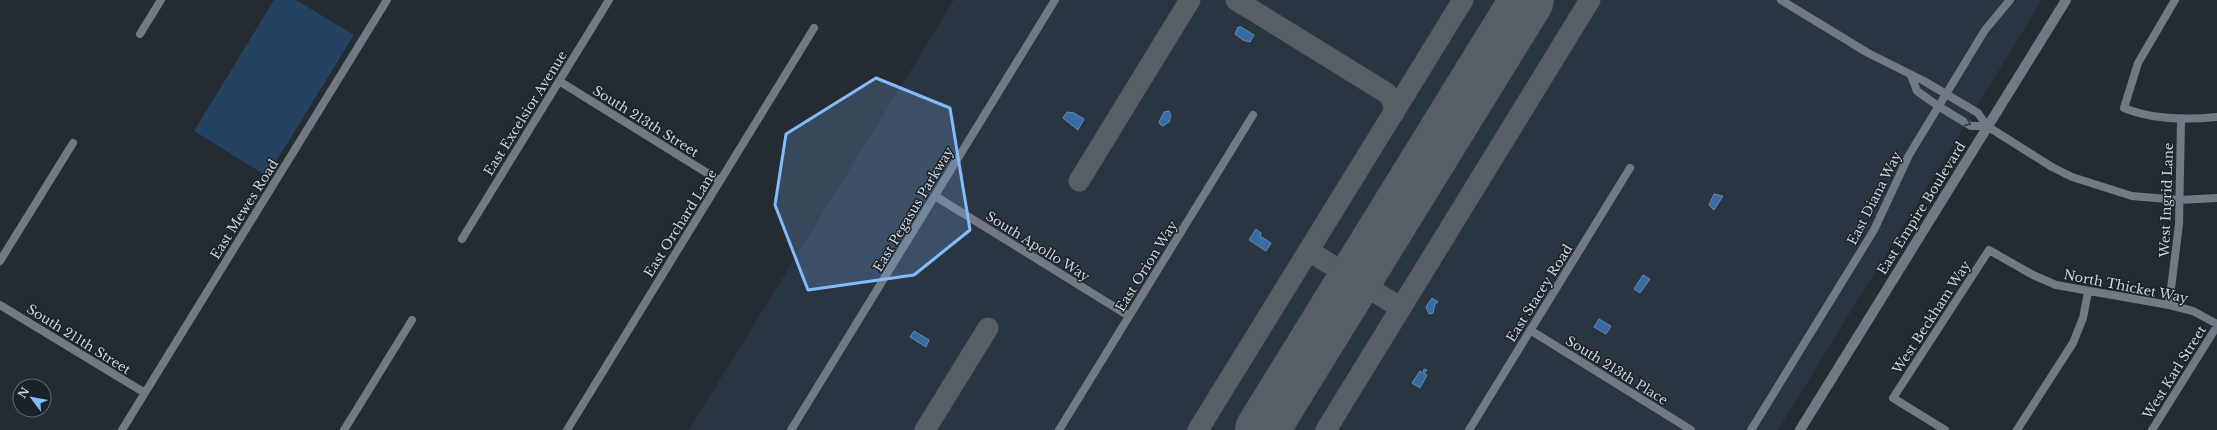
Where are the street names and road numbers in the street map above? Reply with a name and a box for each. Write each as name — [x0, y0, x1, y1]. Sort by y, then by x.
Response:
street label: East Excelsior Avenue — [480, 48, 571, 179]
street label: South 213th Street — [590, 82, 702, 161]
street label: East Empire Boulevard — [1874, 138, 1969, 278]
street label: West Ingrid Lane — [2156, 142, 2177, 259]
street label: East Pegasus Parkway — [869, 143, 958, 275]
street label: East Diana Way — [1844, 148, 1906, 248]
street label: East Mewes Road — [207, 156, 282, 262]
street label: East Orchard Lane — [640, 166, 721, 280]
street label: South Apollo Way — [983, 208, 1094, 286]
street label: East Orion Way — [1112, 217, 1182, 315]
street label: East Stacey Road — [1503, 241, 1576, 345]
street label: West Beckham Way — [1888, 257, 1975, 378]
street label: North Thicket Way — [2062, 266, 2190, 307]
street label: South 211th Street — [24, 301, 134, 378]
street label: West Karl Street — [2138, 322, 2210, 423]
street label: South 213th Place — [1562, 332, 1671, 409]

